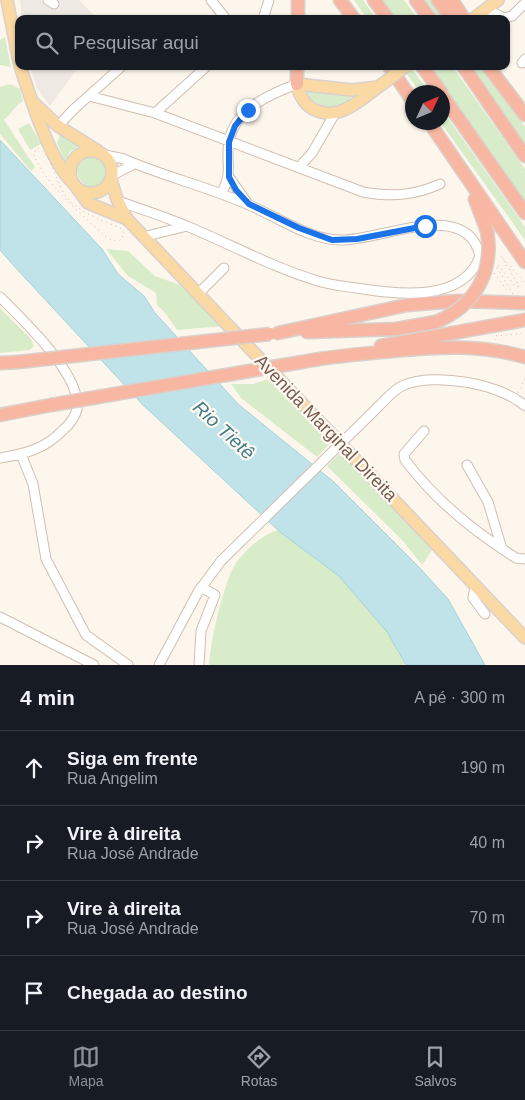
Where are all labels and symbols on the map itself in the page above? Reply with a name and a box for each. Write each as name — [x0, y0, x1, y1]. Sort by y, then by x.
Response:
north arrow — [405, 85, 450, 130]
route end — [237, 99, 260, 122]
route start — [414, 215, 437, 238]
street label: Avenida Marginal Direita — [251, 351, 402, 506]
water label: Rio Tietê — [189, 396, 259, 464]

